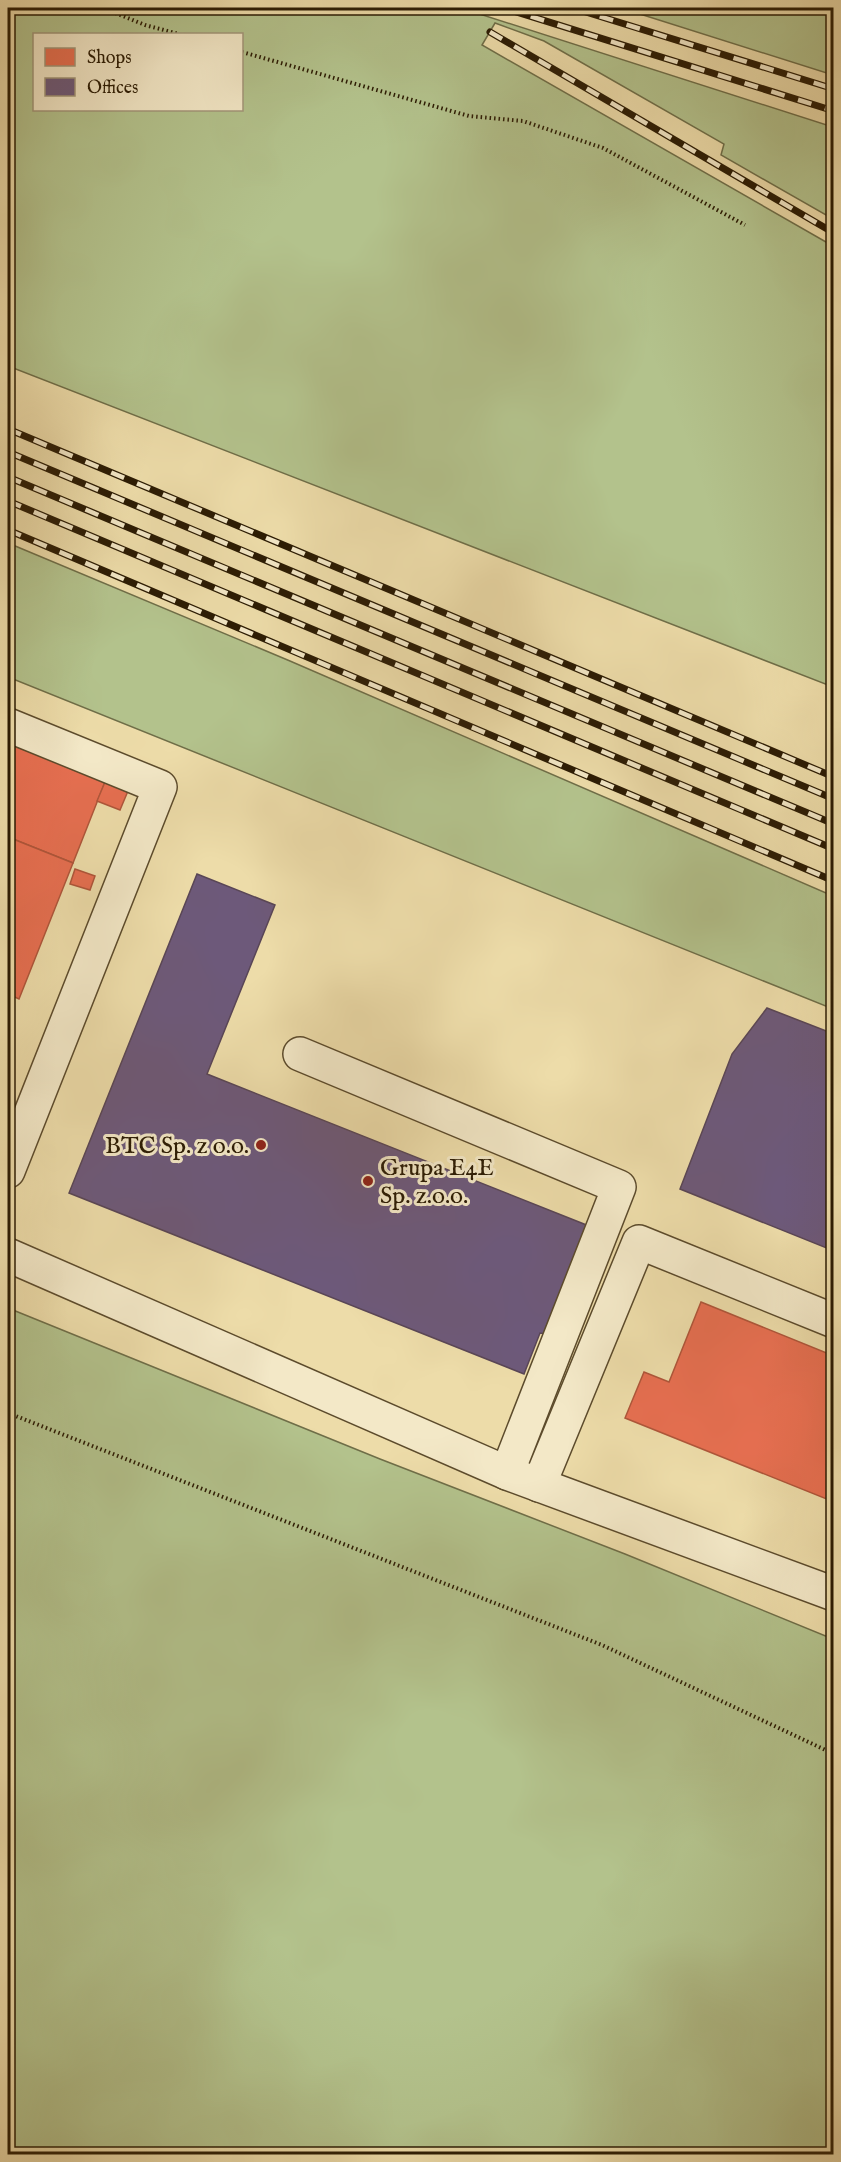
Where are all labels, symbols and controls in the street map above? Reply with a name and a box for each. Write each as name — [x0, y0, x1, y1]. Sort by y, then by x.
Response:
legend — [33, 33, 243, 111]
text: Shops — [87, 47, 132, 70]
text: Offices — [87, 77, 138, 100]
place label: BTC Sp. z o.o. — [105, 1131, 249, 1162]
marker: BTC Sp. z o.o. — [254, 1138, 268, 1152]
place label: Grupa E4E Sp. z.o.o. — [380, 1153, 494, 1212]
marker: Grupa E4E Sp. z.o.o. — [361, 1174, 375, 1188]

